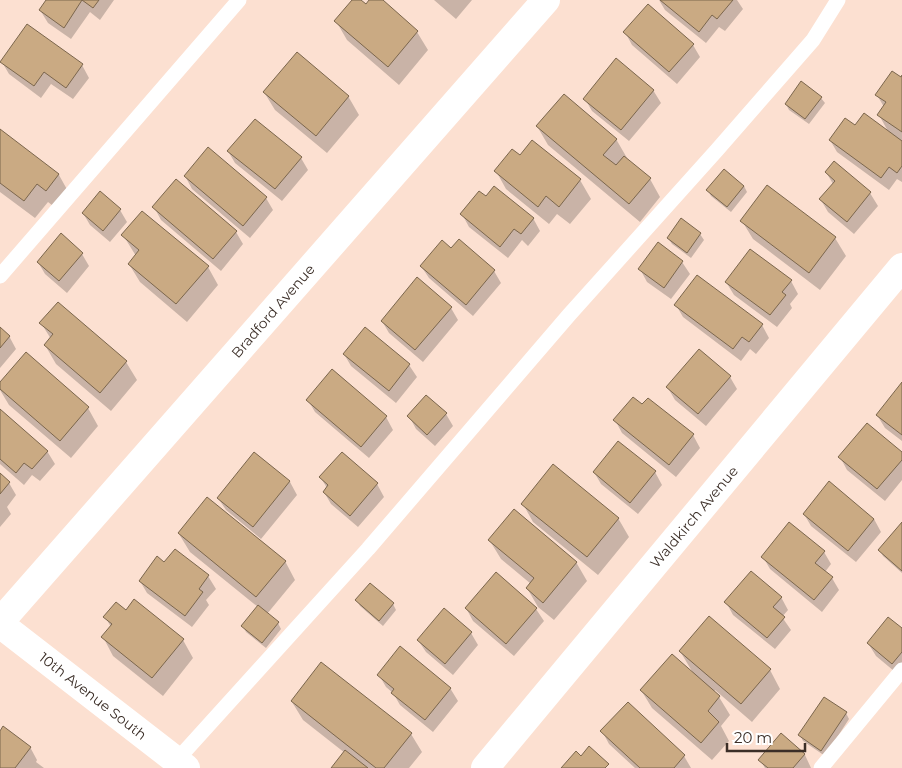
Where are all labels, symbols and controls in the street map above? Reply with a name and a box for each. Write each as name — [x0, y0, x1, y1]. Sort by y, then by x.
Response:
street label: Bradford Avenue — [227, 260, 319, 362]
street label: Waldkirch Avenue — [646, 462, 742, 572]
street label: 10th Avenue South — [36, 648, 150, 744]
scale bar — [727, 720, 804, 752]
text: 20 m — [734, 728, 772, 747]

